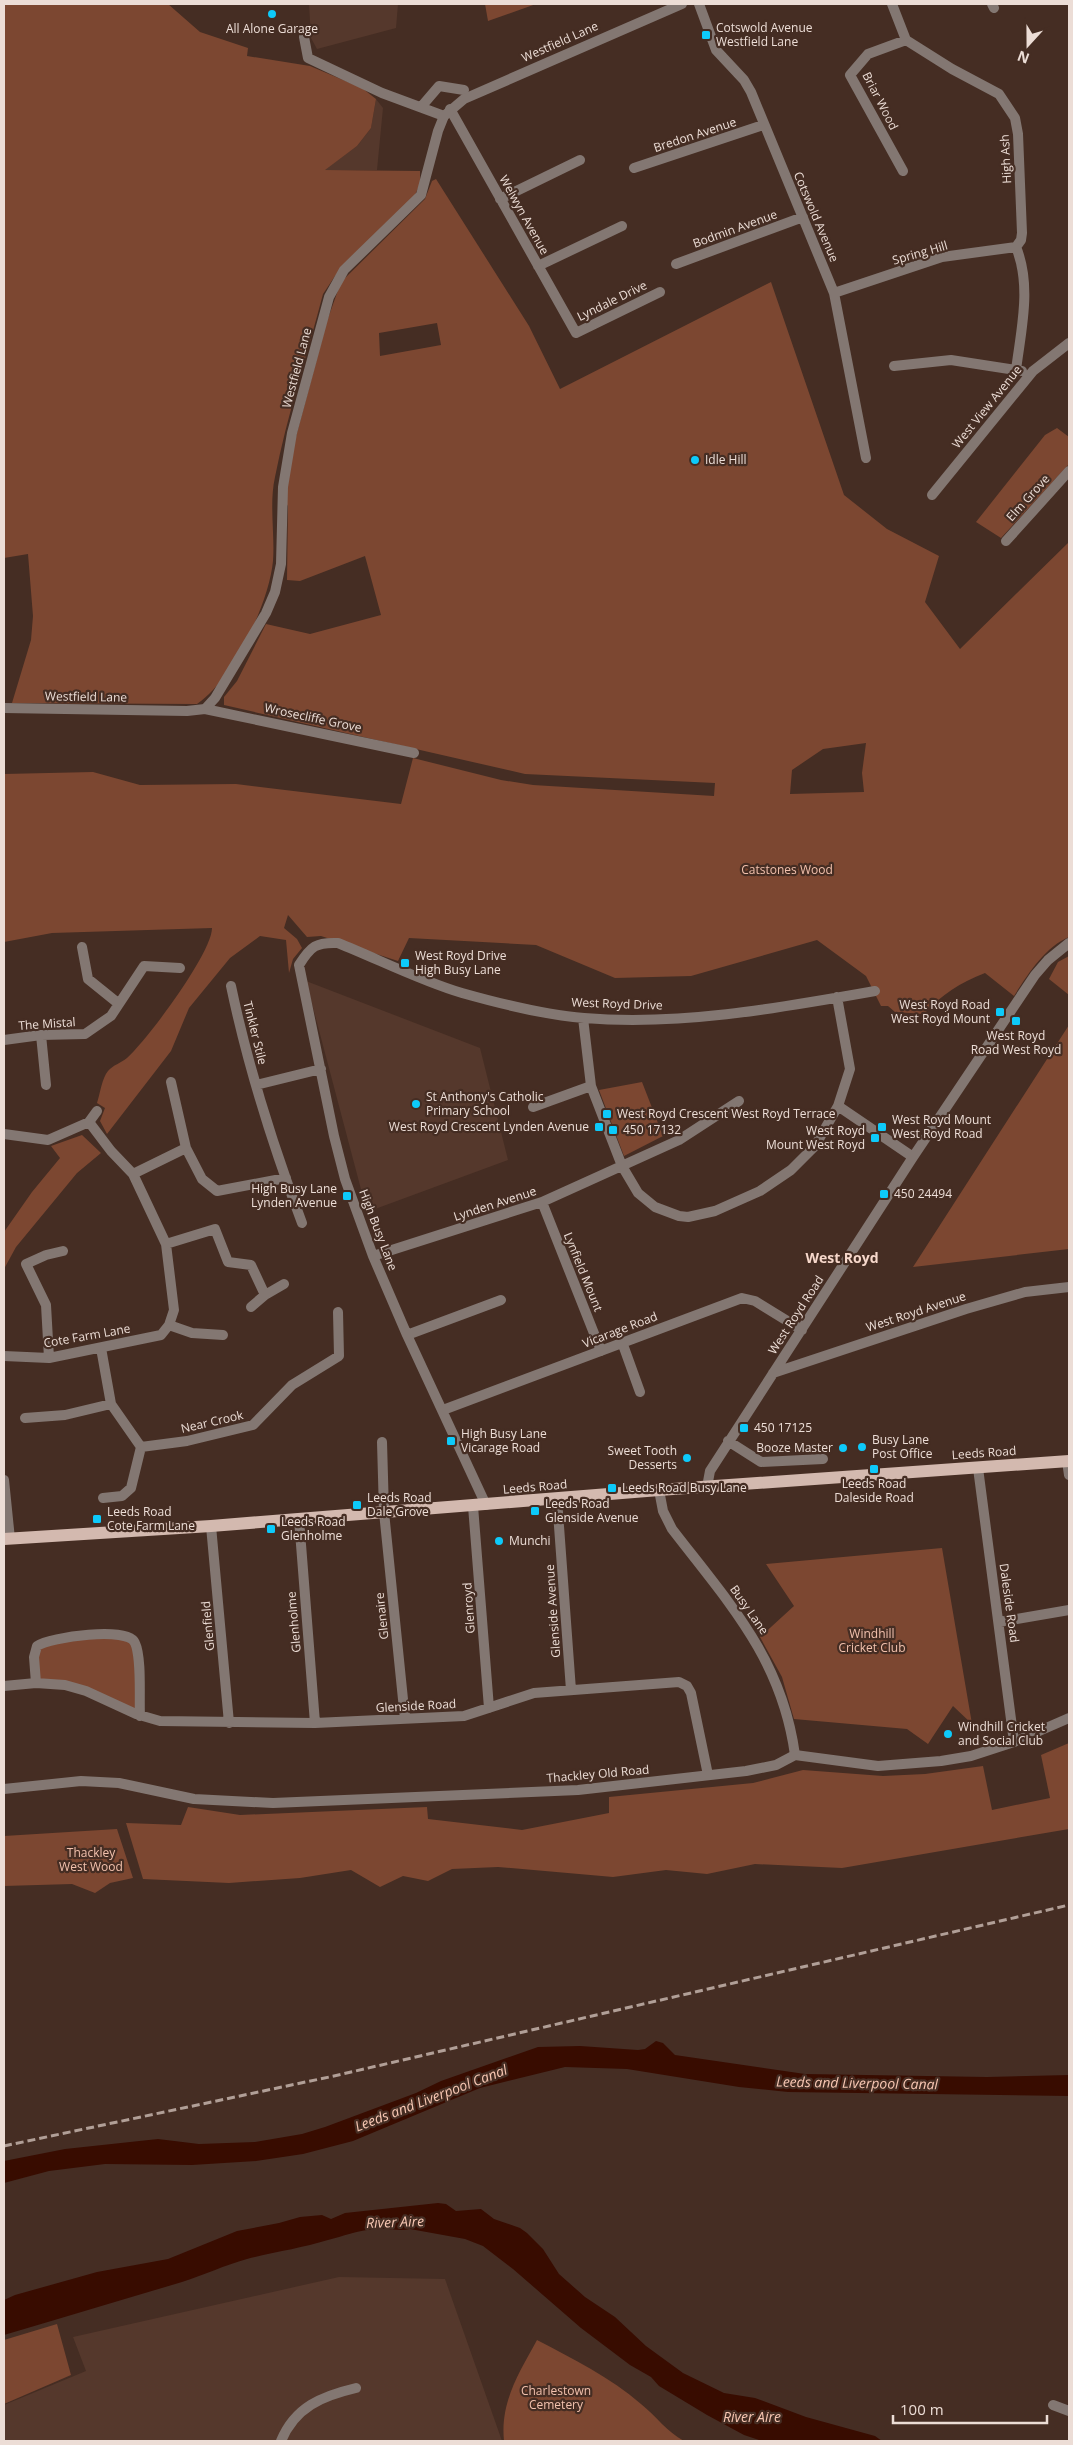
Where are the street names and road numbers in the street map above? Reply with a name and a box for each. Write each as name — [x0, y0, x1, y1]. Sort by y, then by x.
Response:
street label: Westfield Lane — [519, 17, 601, 66]
street label: Briar Wood — [859, 69, 902, 133]
street label: Bredon Avenue — [651, 113, 739, 156]
street label: High Ash — [996, 134, 1015, 184]
street label: Cotswold Avenue — [790, 169, 843, 265]
street label: Welwyn Avenue — [496, 172, 553, 258]
street label: Bodmin Avenue — [690, 205, 780, 252]
street label: Spring Hill — [890, 237, 950, 269]
street label: Lyndale Drive — [574, 276, 650, 325]
street label: Westfield Lane — [278, 326, 315, 410]
street label: West View Avenue — [948, 361, 1025, 452]
street label: Elm Grove — [1002, 470, 1053, 525]
street label: Westfield Lane — [45, 687, 127, 706]
street label: Wrosecliffe Grove — [263, 699, 364, 736]
street label: West Royd Drive — [571, 993, 663, 1014]
street label: Tinkler Stile — [239, 999, 272, 1067]
street label: The Mistal — [18, 1013, 76, 1034]
street label: Lynden Avenue — [451, 1182, 539, 1225]
street label: High Busy Lane — [355, 1187, 402, 1273]
street label: Lynfield Mount — [560, 1230, 607, 1314]
street label: West Royd Road — [764, 1272, 827, 1357]
street label: West Royd Avenue — [864, 1287, 968, 1336]
street label: Vicarage Road — [580, 1307, 660, 1352]
street label: Cote Farm Lane — [42, 1319, 132, 1352]
street label: Near Crook — [179, 1406, 245, 1437]
street label: Leeds Road — [951, 1442, 1017, 1463]
street label: Leeds Road — [502, 1475, 568, 1498]
street label: Daleside Road — [996, 1562, 1023, 1644]
street label: Glenside Avenue — [541, 1564, 564, 1658]
street label: Busy Lane — [726, 1581, 773, 1638]
street label: Glenroyd — [458, 1582, 479, 1634]
street label: Glenholme — [282, 1591, 305, 1653]
street label: Glenaire — [371, 1591, 392, 1640]
street label: Glenfield — [197, 1600, 218, 1652]
street label: Glenside Road — [375, 1695, 457, 1716]
street label: Thackley Old Road — [546, 1761, 650, 1786]

